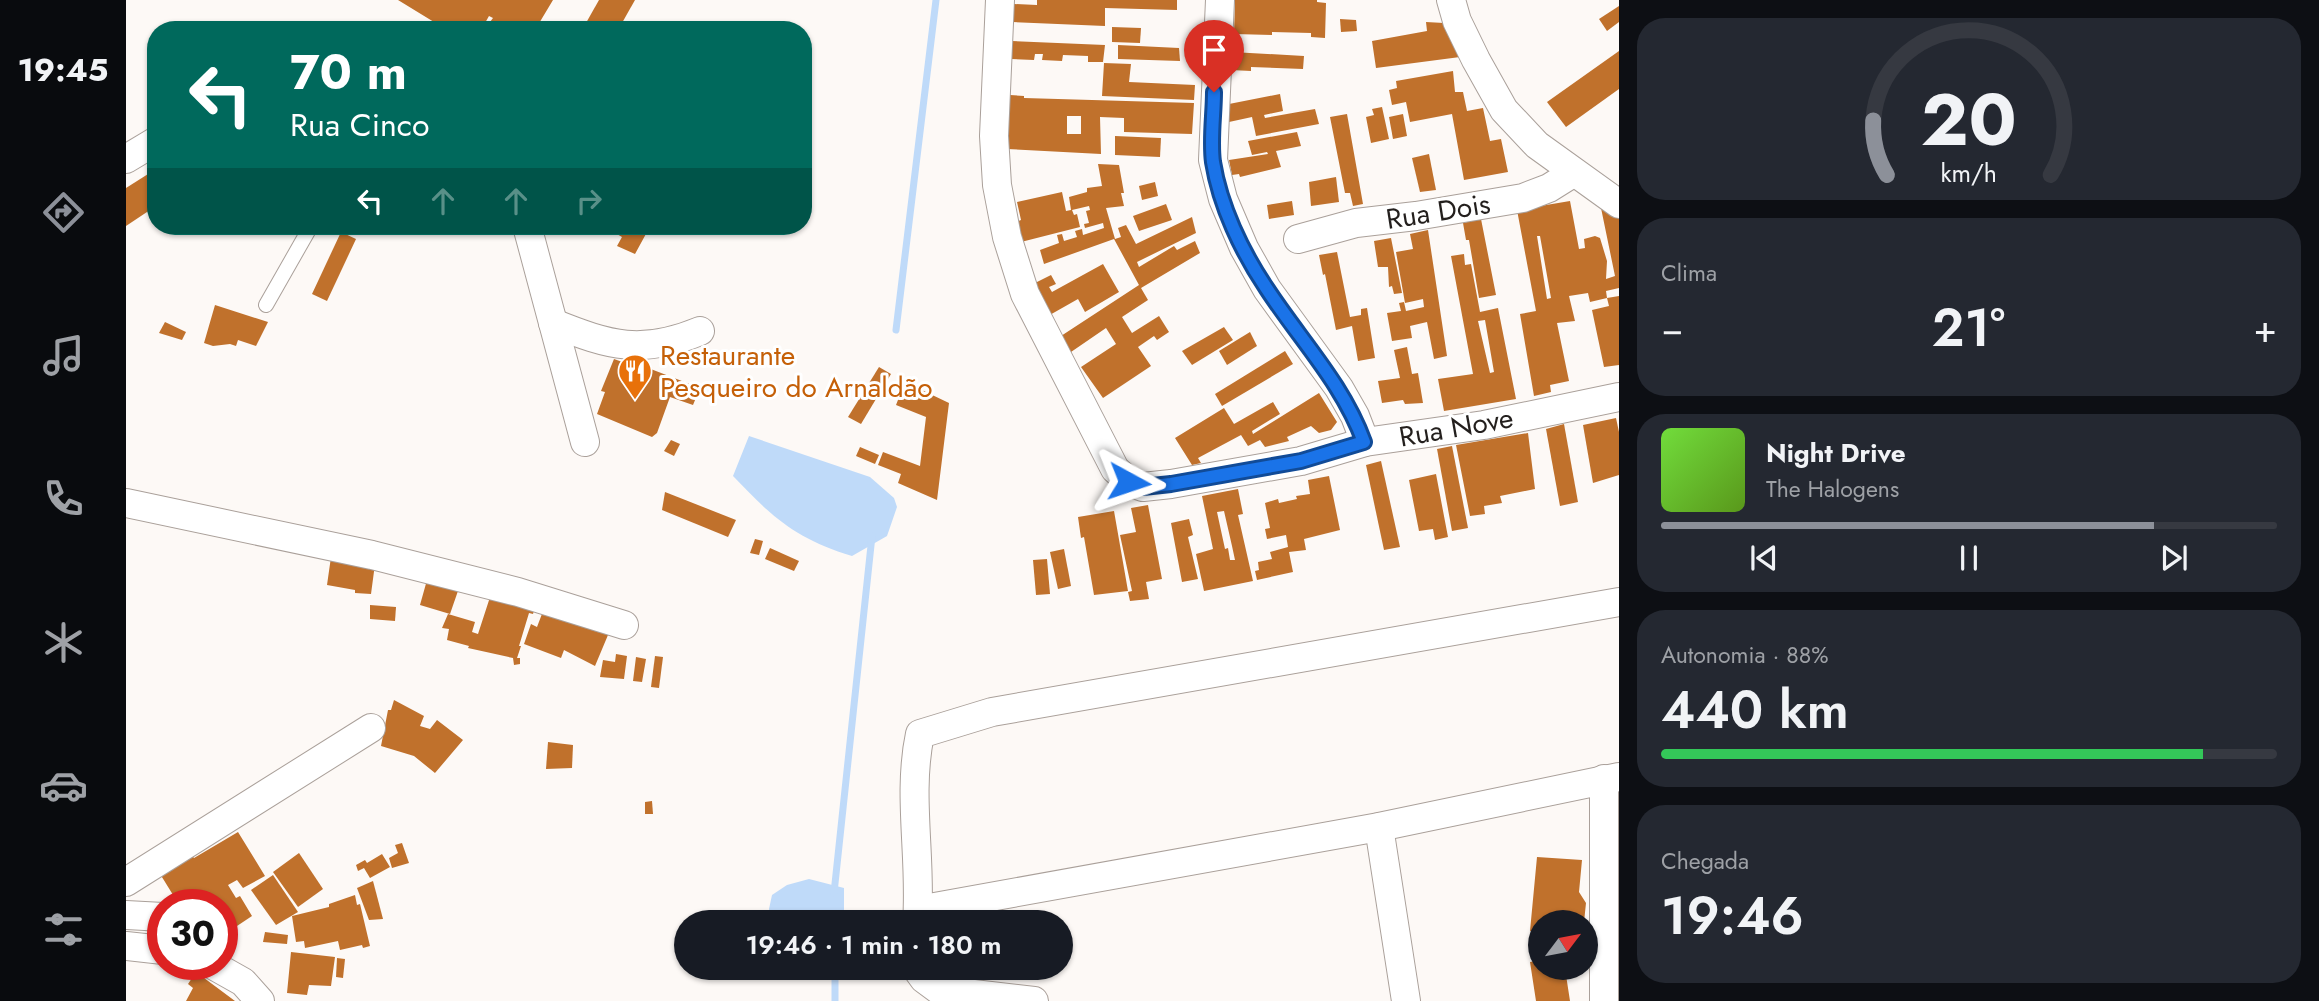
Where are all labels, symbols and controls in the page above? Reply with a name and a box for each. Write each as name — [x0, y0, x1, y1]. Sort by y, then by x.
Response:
pin — [1184, 20, 1244, 92]
icon: arrive — [1195, 31, 1233, 69]
text: 70 m — [290, 37, 407, 107]
text: 19:45 — [18, 47, 108, 93]
icon: left — [175, 49, 266, 140]
text: 20 — [1921, 67, 2017, 172]
text: Rua Cinco — [290, 102, 430, 148]
text: km/h — [1941, 155, 1997, 191]
icon: left — [351, 182, 389, 220]
icon: ahead — [424, 182, 462, 220]
icon: ahead — [497, 182, 535, 220]
icon: right — [570, 182, 608, 220]
street label: Rua Dois — [1383, 183, 1493, 240]
icon: directions — [39, 188, 88, 237]
text: Clima — [1661, 256, 1717, 290]
text: 21° — [1932, 290, 2005, 366]
text: − — [1661, 301, 1683, 356]
text: + — [2254, 301, 2277, 356]
icon: music — [39, 331, 88, 380]
place label: Restaurante Pesqueiro do Arnaldão — [660, 335, 933, 408]
restaurant icon: Restaurante Pesqueiro do Arnaldão — [616, 352, 654, 401]
street label: Rua Nove — [1396, 397, 1516, 458]
text: Night Drive — [1766, 434, 1906, 472]
position arrow — [1092, 445, 1166, 519]
text: The Halogens — [1766, 472, 1899, 506]
icon: phone — [39, 474, 88, 523]
icon: previous — [1745, 539, 1783, 577]
icon: pause — [1950, 539, 1988, 577]
icon: next — [2155, 539, 2193, 577]
icon: climate — [39, 618, 88, 667]
text: Autonomia · 88% — [1661, 638, 1829, 672]
text: 440 km — [1661, 672, 1849, 748]
icon: car — [39, 761, 88, 810]
text: Chegada — [1661, 844, 1749, 878]
text: 19:46 — [1661, 878, 1804, 954]
speed limit sign: 30 — [147, 889, 238, 980]
icon: filters — [39, 905, 88, 954]
north arrow — [1528, 910, 1598, 980]
map controls — [1528, 910, 1598, 980]
text: 19:46 · 1 min · 180 m — [745, 926, 1002, 964]

